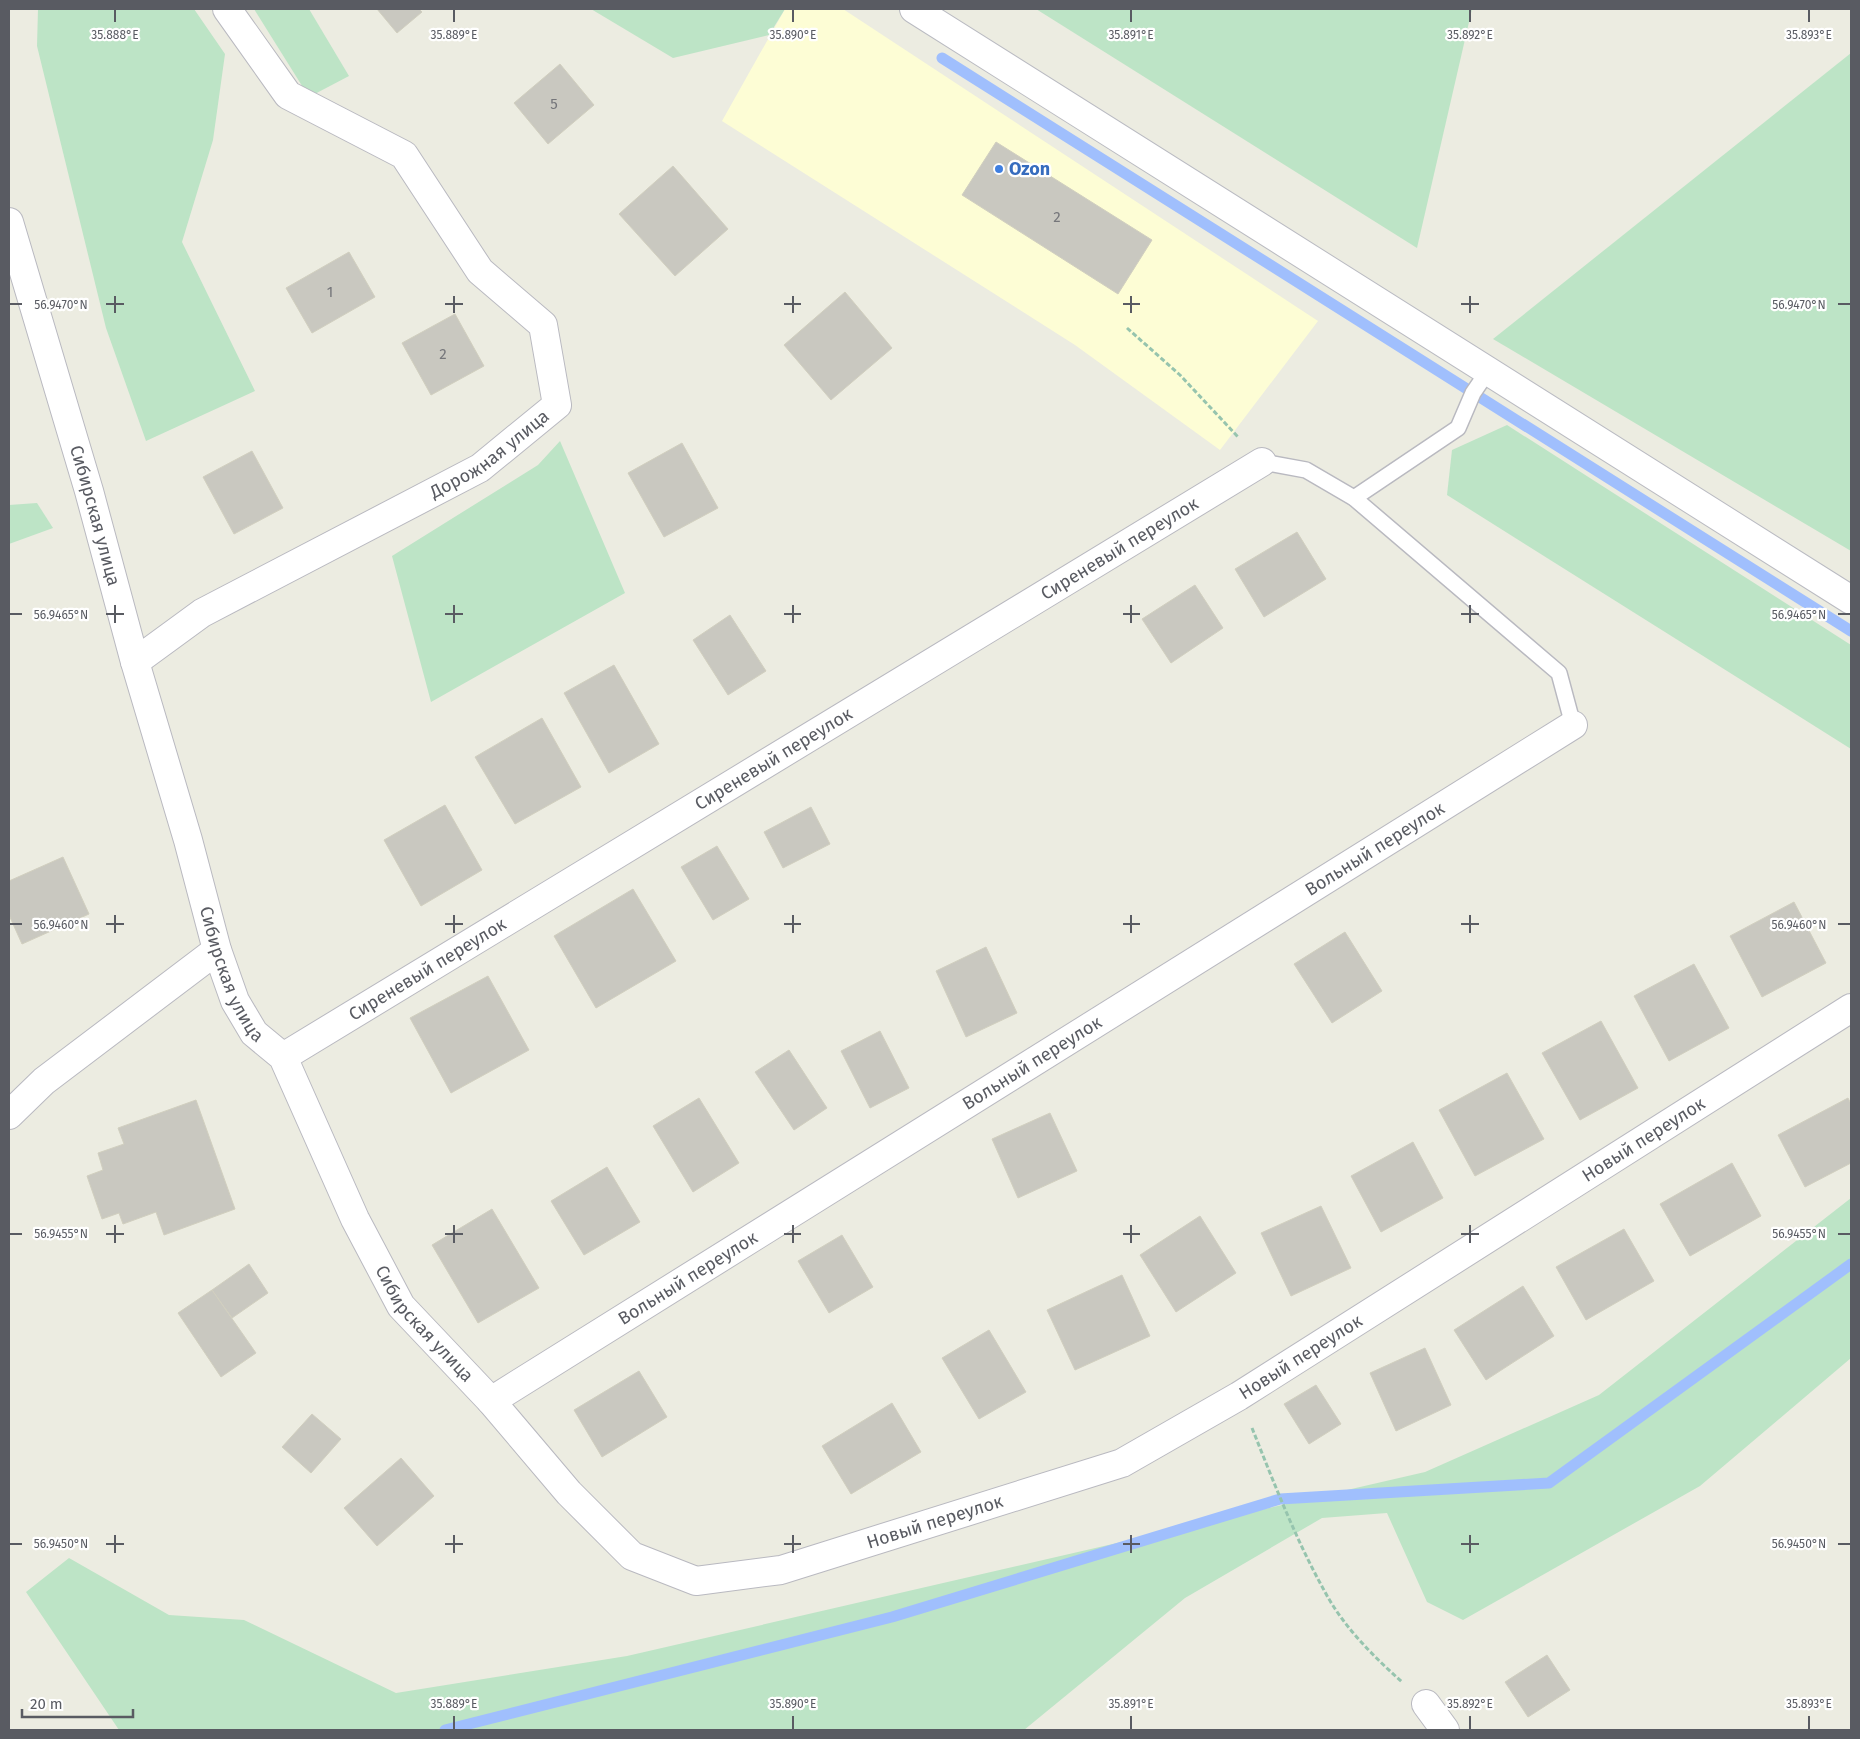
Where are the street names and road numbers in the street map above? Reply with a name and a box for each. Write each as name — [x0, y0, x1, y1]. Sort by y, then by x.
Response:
street label: Дорожная улица — [425, 405, 553, 504]
street label: Сибирская улица — [65, 443, 125, 588]
street label: Сиреневый переулок — [1037, 492, 1203, 605]
street label: Сиреневый переулок — [691, 702, 857, 815]
street label: Вольный переулок — [1301, 797, 1449, 901]
street label: Сибирская улица — [195, 904, 268, 1047]
street label: Сиреневый переулок — [345, 913, 511, 1025]
street label: Вольный переулок — [958, 1011, 1106, 1115]
street label: Новый переулок — [1578, 1092, 1710, 1187]
street label: Вольный переулок — [614, 1226, 762, 1330]
street label: Сибирская улица — [371, 1262, 478, 1387]
street label: Новый переулок — [1235, 1309, 1367, 1404]
street label: Новый переулок — [864, 1490, 1006, 1553]

